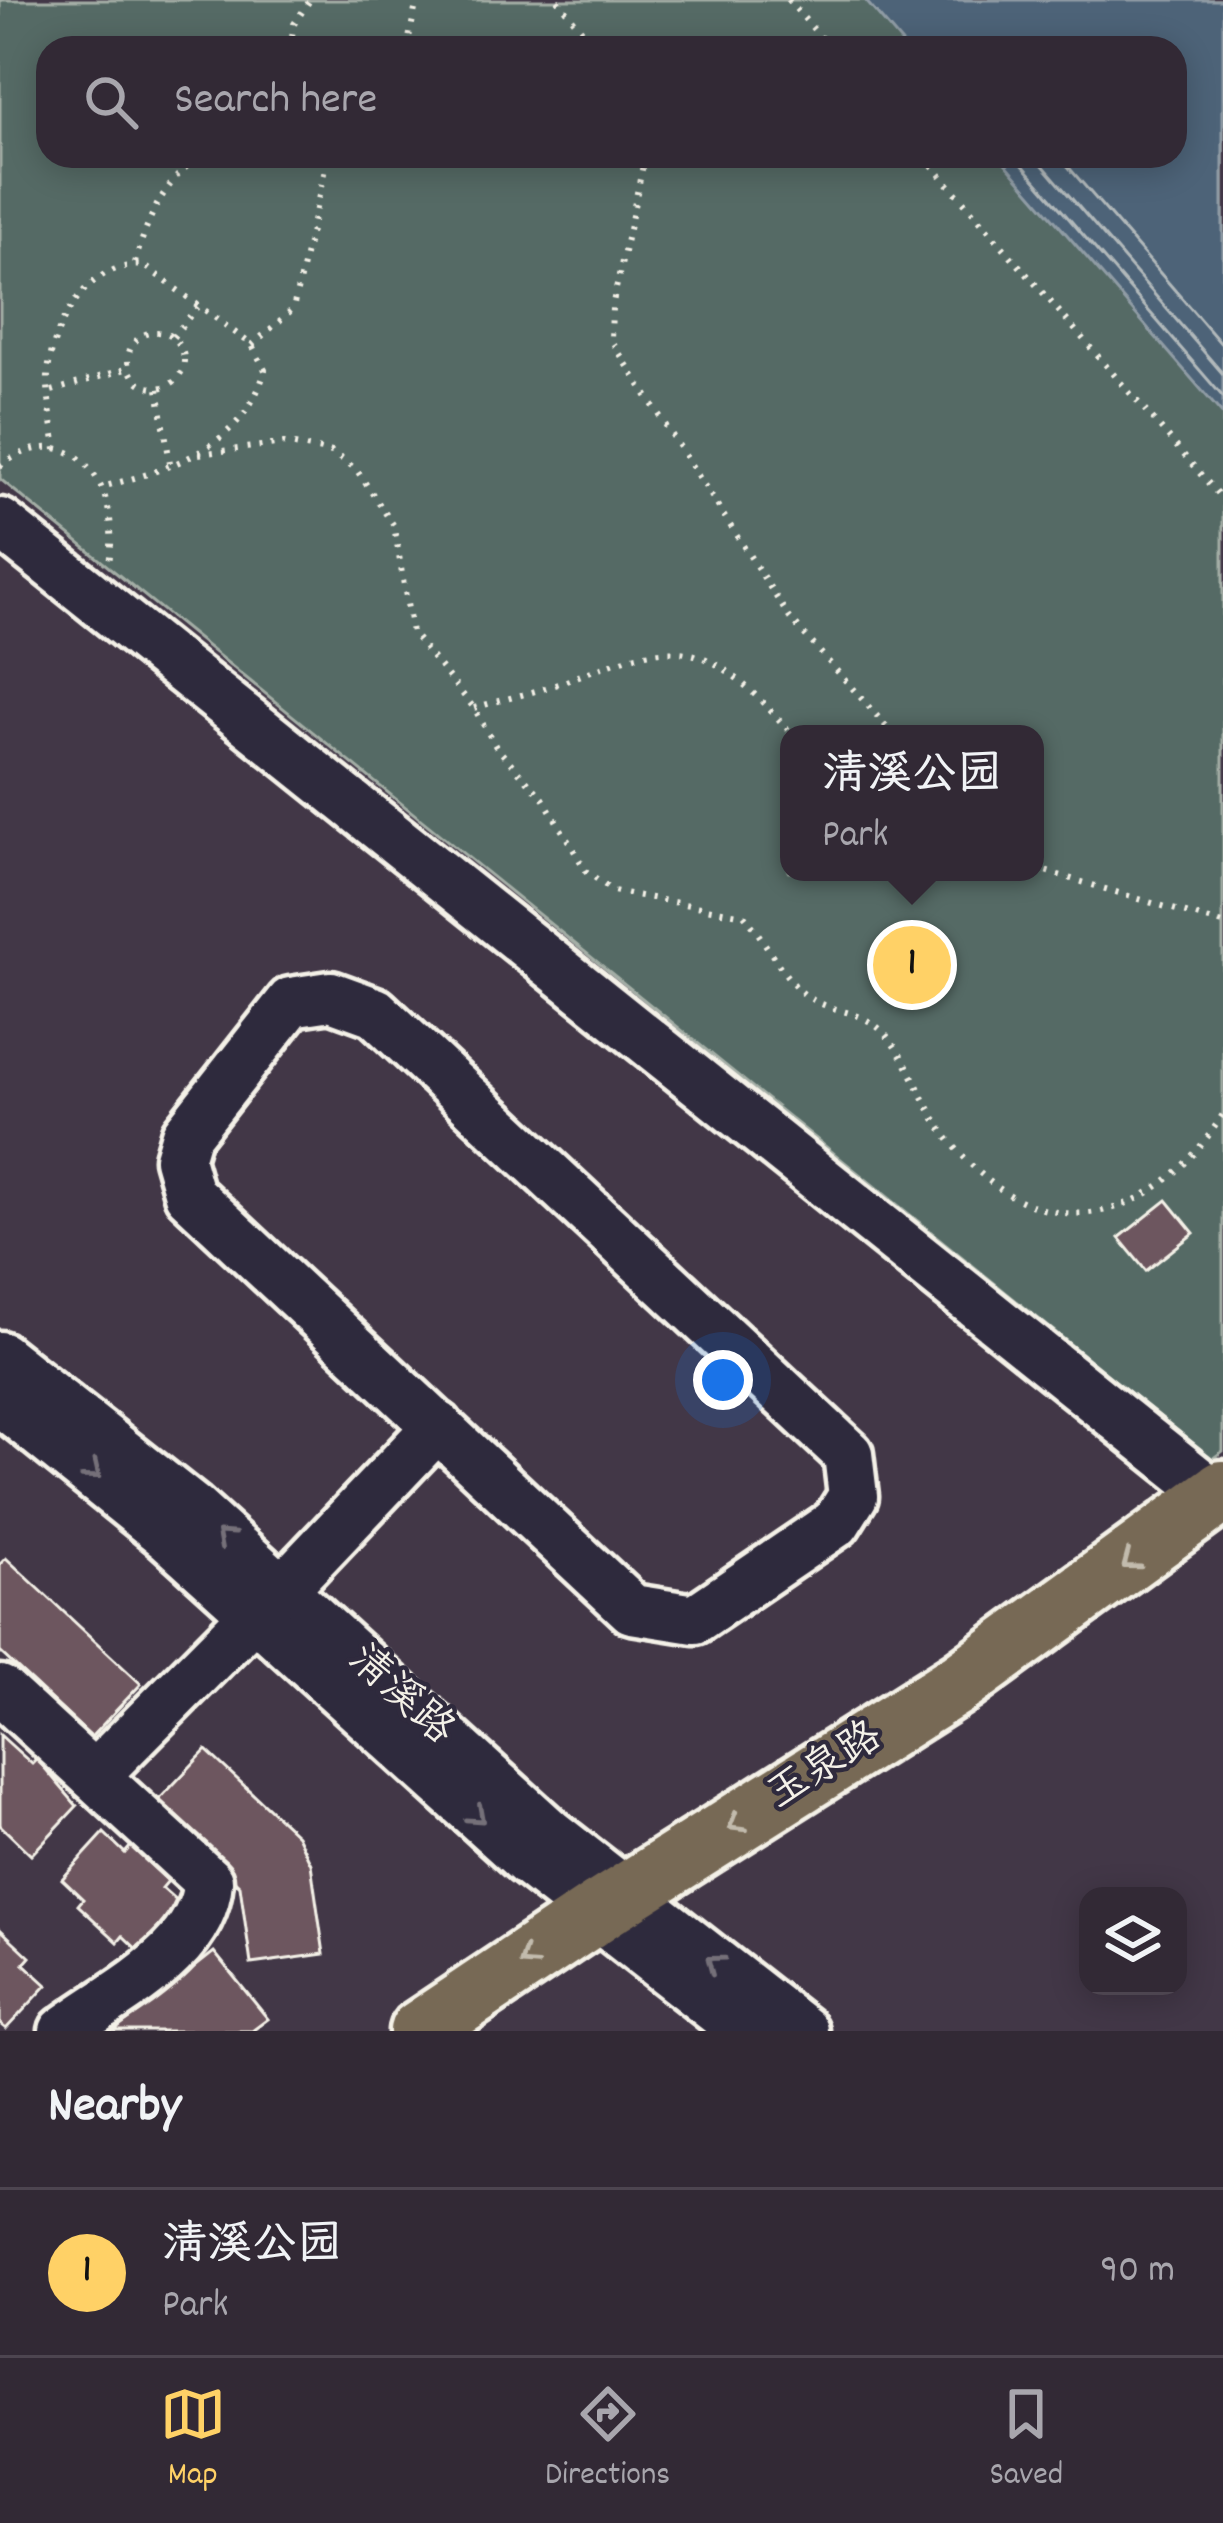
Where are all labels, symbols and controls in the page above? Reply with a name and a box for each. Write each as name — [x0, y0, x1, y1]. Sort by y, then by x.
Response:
search box — [36, 36, 1187, 168]
icon: search — [78, 69, 144, 135]
text: Search here — [174, 70, 377, 134]
popup — [780, 725, 1044, 881]
text: 清溪公园 — [822, 746, 1002, 810]
text: Park — [822, 810, 888, 865]
pin: 1 — [873, 920, 951, 1010]
your location — [693, 1350, 753, 1410]
one-way arrow — [79, 1458, 101, 1479]
one-way arrow — [216, 1530, 237, 1551]
one-way arrow — [1122, 1547, 1143, 1569]
street label: 清溪路 — [332, 1633, 466, 1761]
street label: 玉泉路 — [757, 1709, 895, 1827]
one-way arrow — [463, 1802, 485, 1823]
one-way arrow — [727, 1810, 749, 1832]
map controls — [1079, 1887, 1187, 1995]
button: layers — [1079, 1887, 1187, 1995]
one-way arrow — [518, 1944, 540, 1966]
one-way arrow — [705, 1955, 727, 1977]
text: Nearby — [48, 2073, 181, 2145]
text: 清溪公园 — [162, 2216, 342, 2280]
text: 1 — [83, 2245, 91, 2300]
text: 90 m — [1100, 2245, 1175, 2300]
text: Park — [162, 2280, 228, 2335]
tab: Map — [160, 2381, 226, 2500]
tab: Directions — [545, 2381, 670, 2500]
tab: Saved — [990, 2381, 1063, 2500]

